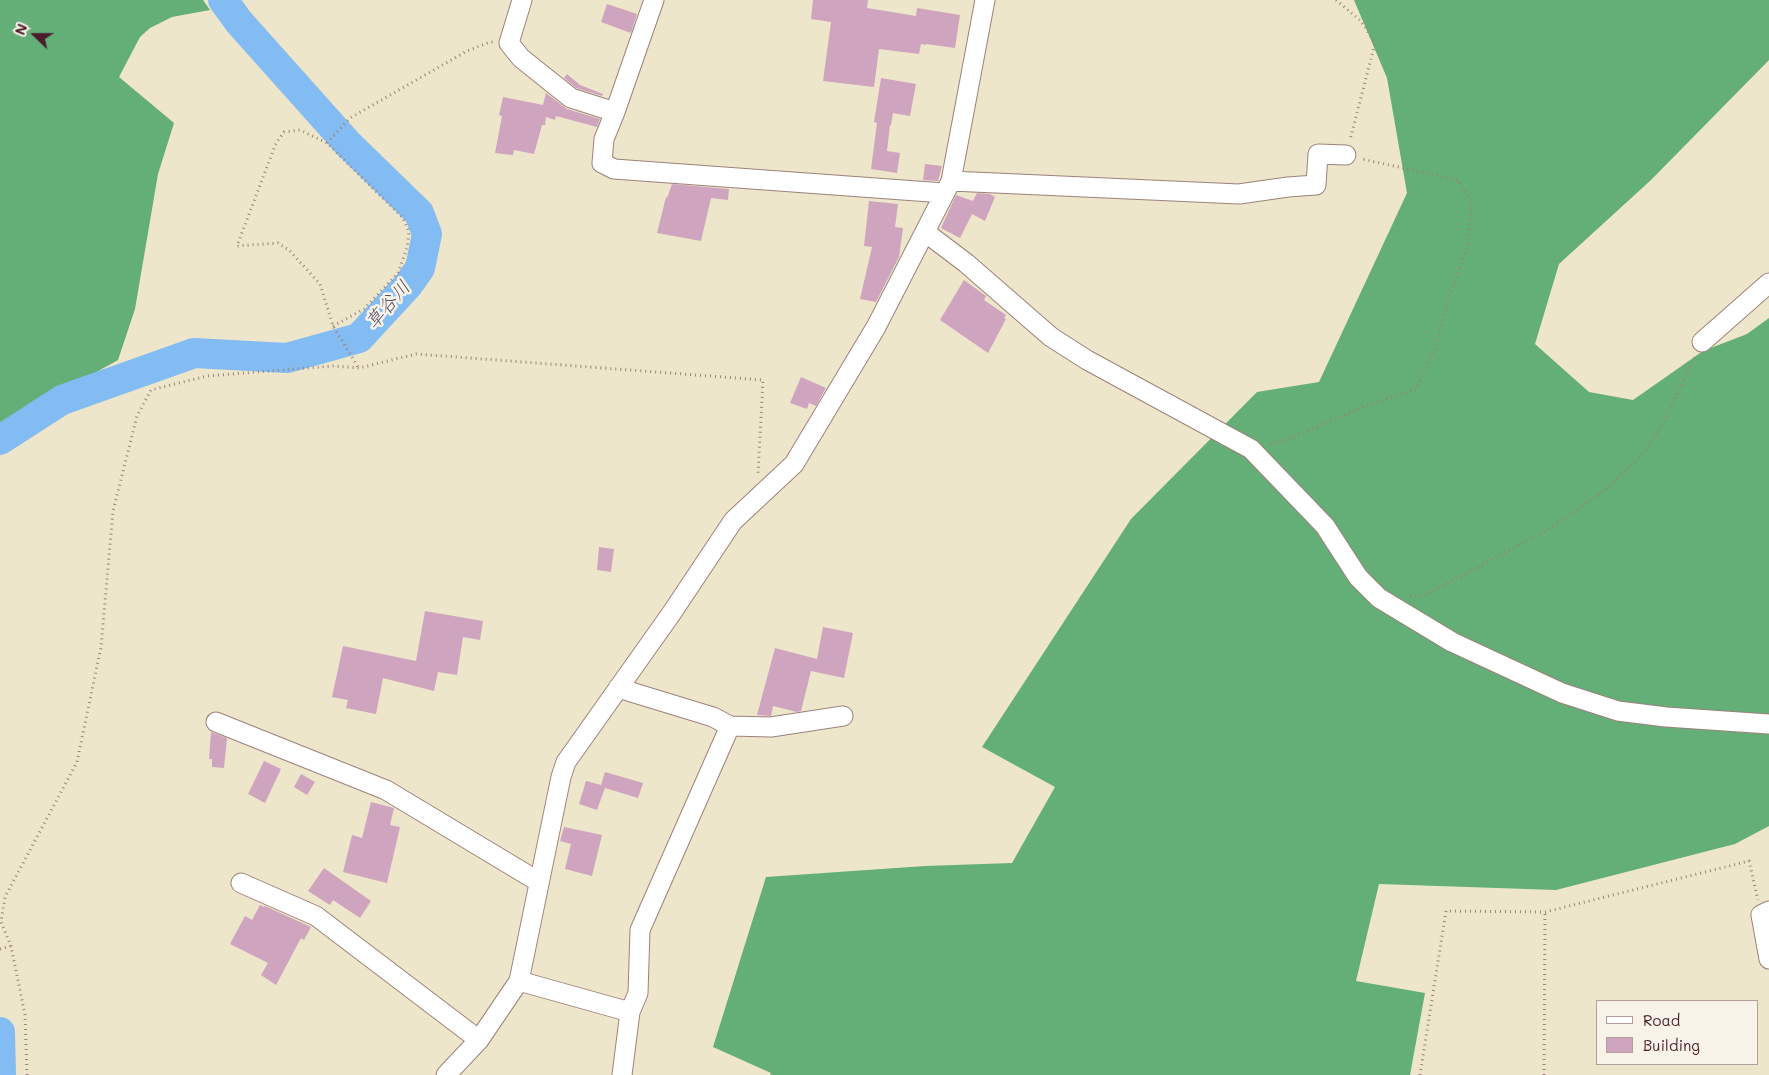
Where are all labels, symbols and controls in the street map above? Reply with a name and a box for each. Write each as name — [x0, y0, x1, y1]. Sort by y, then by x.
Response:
north arrow — [10, 10, 60, 60]
text: N — [10, 21, 31, 38]
water label: 草谷川 — [361, 276, 415, 334]
legend — [1596, 1000, 1759, 1065]
text: Road — [1643, 1010, 1680, 1030]
text: Building — [1643, 1035, 1700, 1055]

